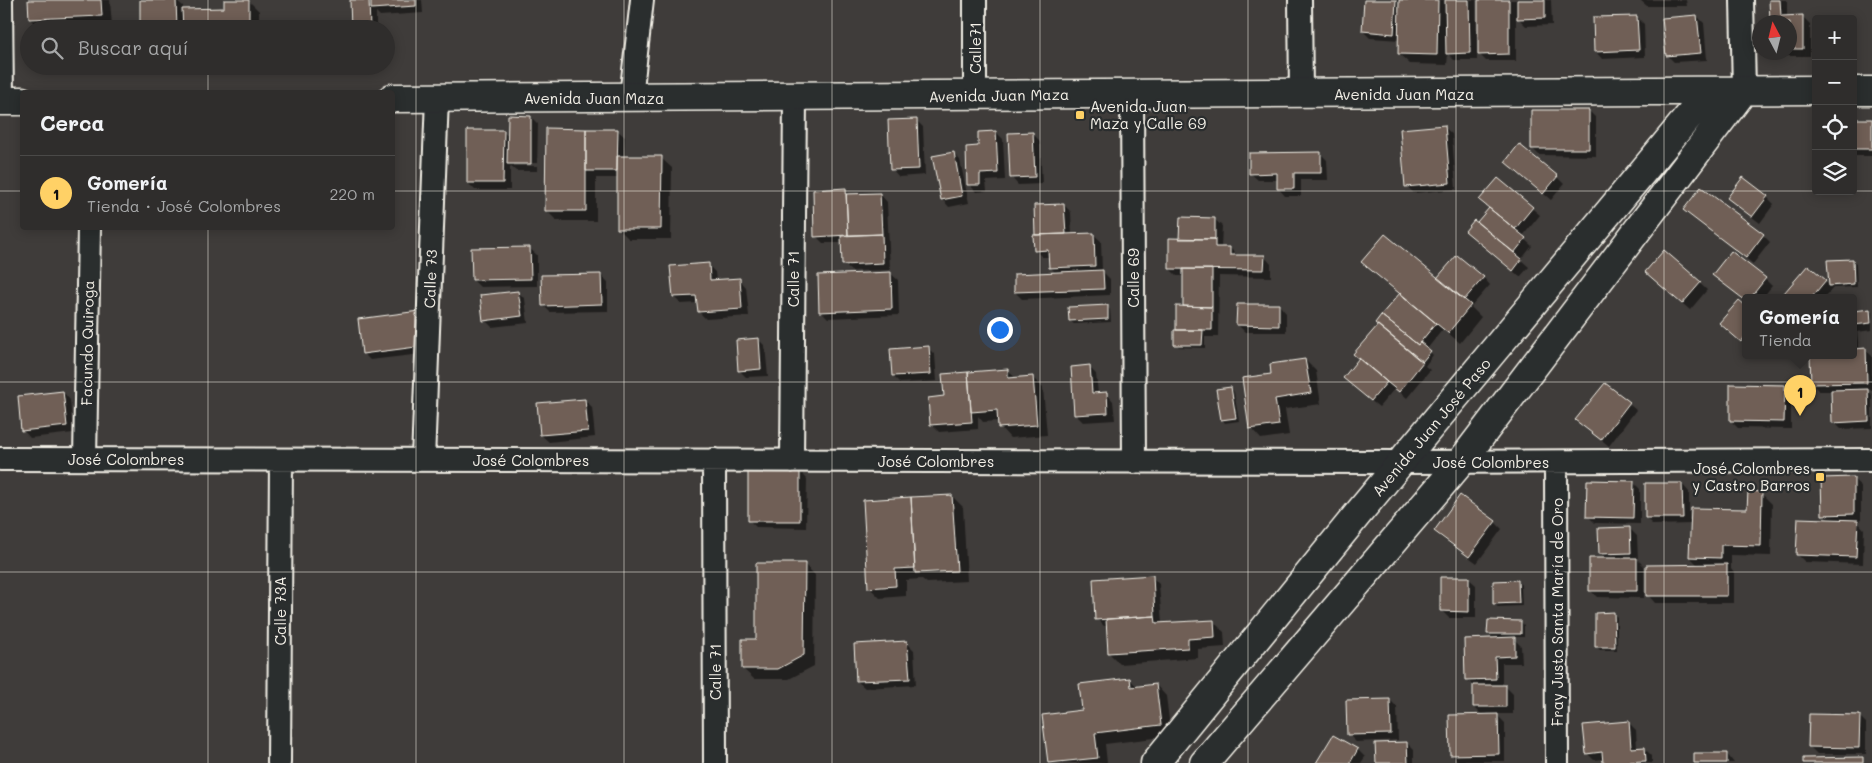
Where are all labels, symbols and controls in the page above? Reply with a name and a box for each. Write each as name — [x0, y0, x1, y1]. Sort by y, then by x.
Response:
north arrow — [1752, 15, 1797, 60]
map controls — [1812, 15, 1857, 195]
button: + — [1812, 15, 1857, 60]
search box — [20, 20, 395, 75]
street label: Calle71 — [965, 22, 985, 74]
icon: search — [38, 34, 66, 62]
text: Buscar aquí — [78, 35, 188, 60]
button: − — [1812, 60, 1857, 105]
street label: Avenida Juan Maza — [929, 84, 1069, 106]
street label: Avenida Juan Maza — [1334, 84, 1474, 104]
street label: Avenida Juan Maza — [524, 88, 664, 108]
place label: Avenida Juan Maza y Calle 69 — [1090, 96, 1206, 133]
button: locate — [1812, 105, 1857, 150]
text: Cerca — [40, 109, 105, 136]
marker: Avenida Juan Maza y Calle 69 — [1074, 109, 1086, 121]
button: layers — [1812, 150, 1857, 195]
text: Gomería — [87, 170, 168, 195]
text: 1 — [52, 183, 60, 204]
text: 220 m — [329, 183, 375, 204]
text: Tienda · José Colombres — [87, 195, 281, 216]
street label: Calle 69 — [1123, 248, 1143, 308]
street label: Calle 73 — [419, 249, 441, 309]
street label: Calle 71 — [783, 251, 803, 307]
street label: Facundo Quiroga — [76, 280, 98, 406]
popup — [1742, 294, 1857, 359]
text: Gomería — [1759, 304, 1840, 329]
your location — [987, 317, 1013, 343]
text: Tienda — [1759, 329, 1812, 350]
street label: Avenida Juan José Paso — [1367, 354, 1495, 500]
pin: 1 — [1784, 375, 1816, 416]
street label: José Colombres — [68, 449, 184, 469]
street label: José Colombres — [473, 450, 589, 470]
street label: José Colombres — [878, 451, 994, 471]
street label: José Colombres — [1433, 452, 1549, 472]
place label: José Colombres y Castro Barros — [1692, 458, 1810, 495]
marker: José Colombres y Castro Barros — [1814, 471, 1826, 483]
street label: Fray Justo Santa María de Oro — [1547, 498, 1567, 726]
street label: Calle 73A — [270, 576, 290, 646]
street label: Calle 71 — [705, 644, 725, 700]

